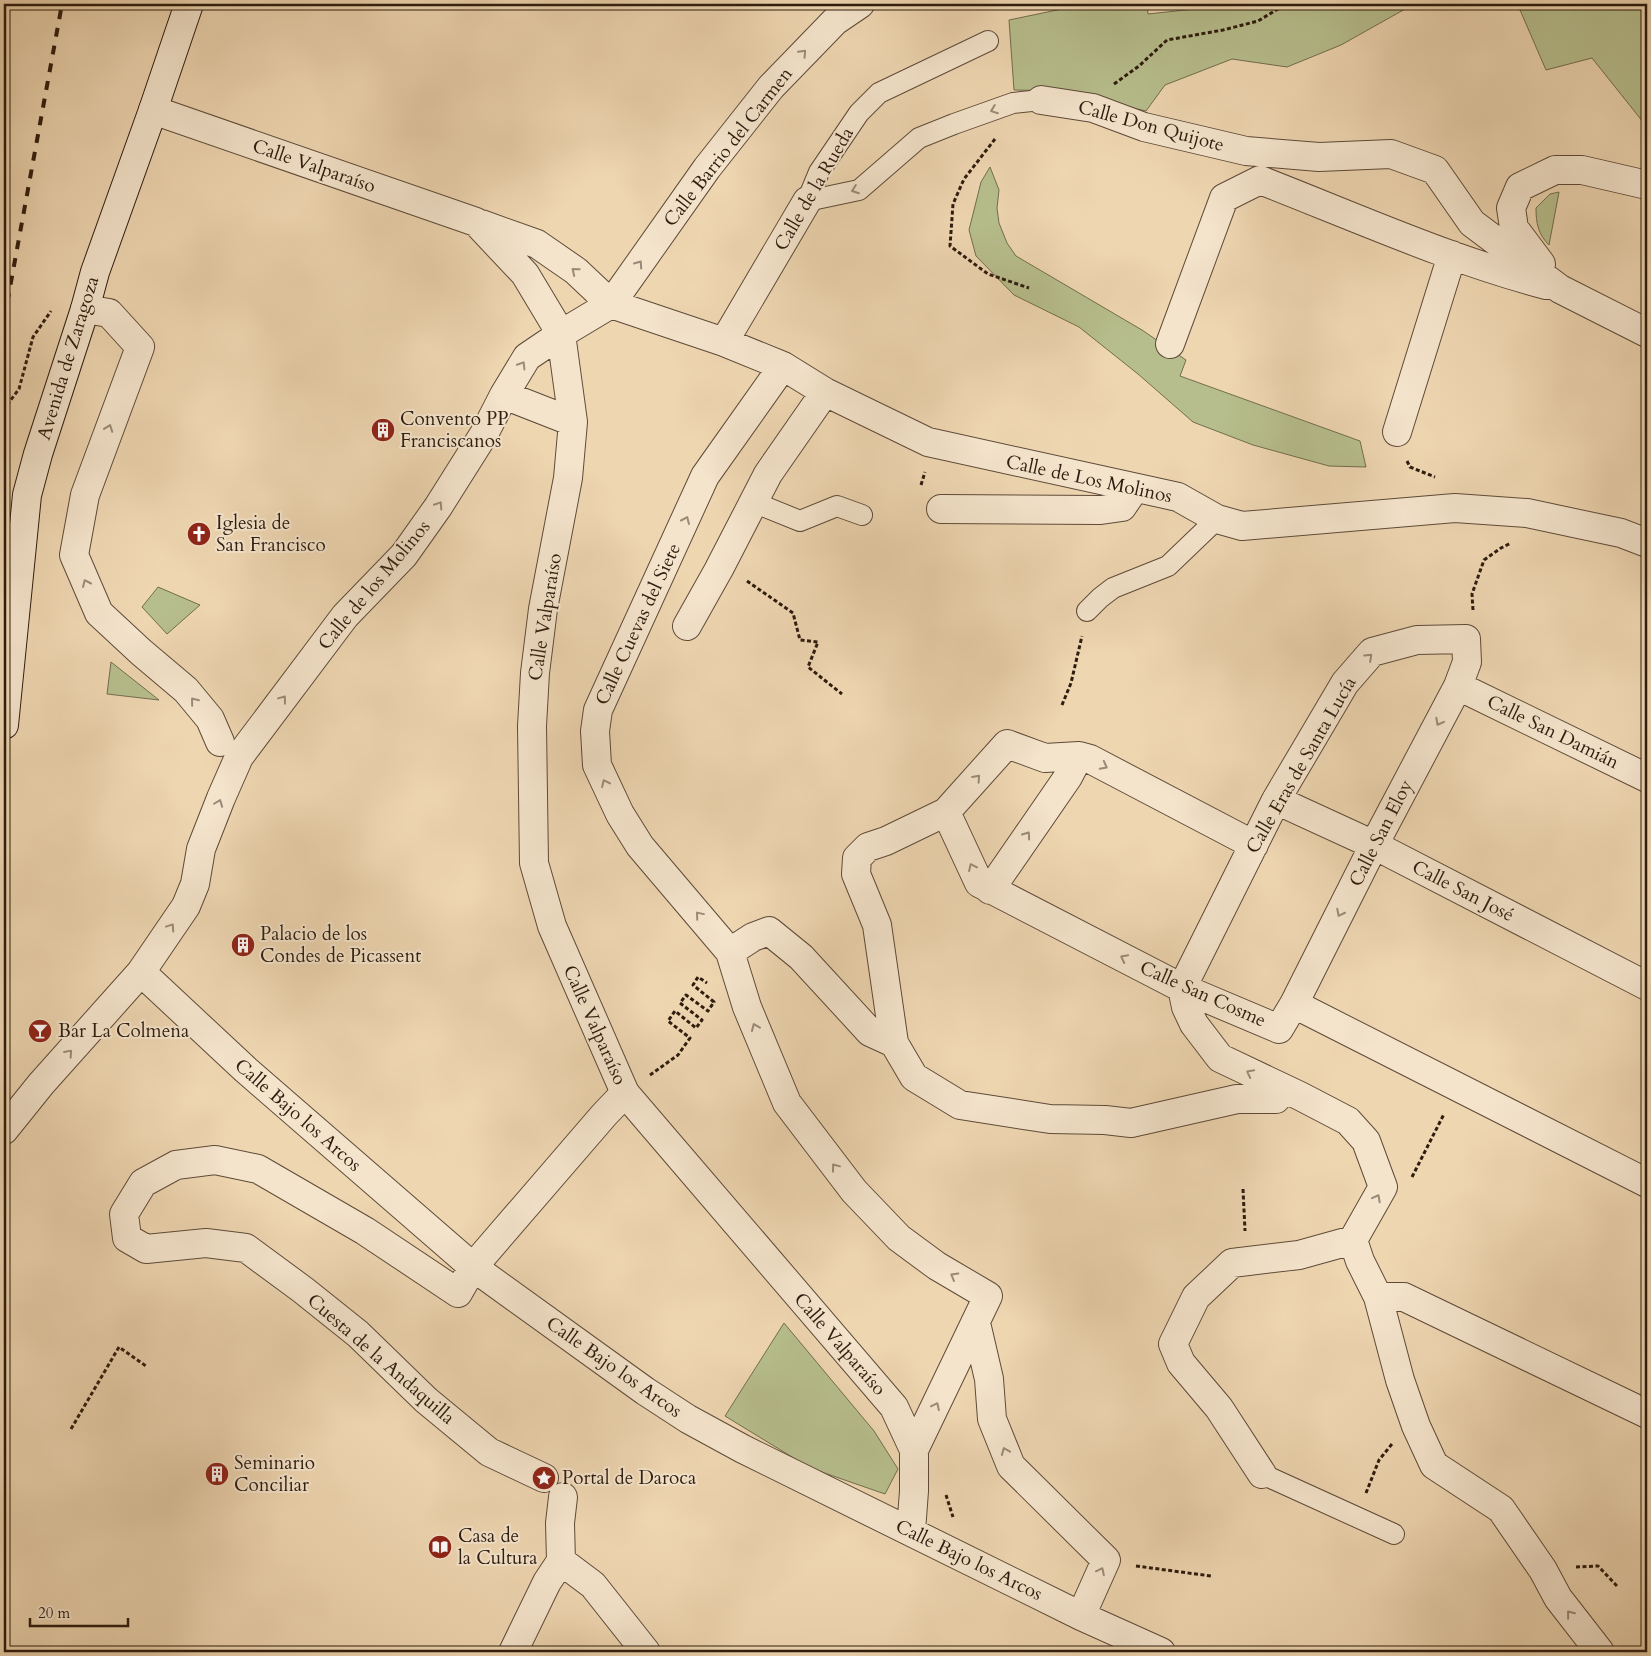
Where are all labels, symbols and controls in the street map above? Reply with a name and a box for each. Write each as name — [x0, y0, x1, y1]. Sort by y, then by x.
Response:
one-way arrow — [797, 50, 806, 59]
street label: Calle Barrio del Carmen — [658, 62, 799, 232]
street label: Calle Don Quijote — [1075, 94, 1227, 158]
one-way arrow — [990, 104, 999, 115]
street label: Calle de la Rueda — [768, 122, 860, 256]
street label: Calle Valparaíso — [249, 133, 379, 199]
one-way arrow — [851, 184, 860, 194]
one-way arrow — [633, 260, 642, 270]
one-way arrow — [571, 268, 580, 277]
street label: Avenida de Zaragoza — [31, 273, 105, 443]
one-way arrow — [516, 362, 526, 371]
place label: Convento PP Franciscanos — [400, 406, 508, 454]
building icon: Convento PP Franciscanos — [370, 417, 396, 443]
one-way arrow — [103, 425, 113, 433]
street label: Calle de Los Molinos — [1004, 449, 1174, 509]
one-way arrow — [433, 501, 442, 511]
place label: Iglesia de San Francisco — [216, 510, 326, 558]
street label: Calle de los Molinos — [312, 514, 436, 656]
one-way arrow — [679, 516, 690, 525]
church icon: Iglesia de San Francisco — [186, 521, 212, 547]
street label: Calle Cuevas del Siete — [589, 539, 687, 709]
street label: Calle Valparaíso — [522, 551, 568, 683]
one-way arrow — [82, 579, 92, 588]
one-way arrow — [1363, 654, 1372, 663]
street label: Calle Eras de Santa Lucía — [1240, 672, 1362, 858]
street label: Calle San Damián — [1483, 689, 1624, 775]
one-way arrow — [277, 695, 286, 705]
one-way arrow — [191, 697, 200, 706]
one-way arrow — [1435, 717, 1445, 726]
one-way arrow — [1099, 760, 1108, 770]
one-way arrow — [971, 774, 980, 783]
street label: Calle San Eloy — [1343, 775, 1419, 891]
one-way arrow — [601, 779, 612, 788]
one-way arrow — [213, 799, 223, 808]
one-way arrow — [1021, 831, 1030, 841]
street label: Calle San José — [1407, 854, 1519, 928]
one-way arrow — [968, 863, 978, 872]
one-way arrow — [1336, 908, 1346, 917]
one-way arrow — [696, 912, 704, 921]
place label: Palacio de los Condes de Picassent — [260, 921, 421, 969]
one-way arrow — [165, 923, 174, 933]
building icon: Palacio de los Condes de Picassent — [230, 932, 256, 958]
one-way arrow — [1120, 954, 1129, 964]
street label: Calle San Cosme — [1136, 955, 1270, 1033]
street label: Calle Valparaíso — [557, 961, 633, 1089]
bar icon: Bar La Colmena — [27, 1018, 53, 1044]
place label: Bar La Colmena — [58, 1018, 189, 1044]
one-way arrow — [751, 1023, 762, 1032]
one-way arrow — [63, 1050, 72, 1059]
street label: Calle Bajo los Arcos — [229, 1053, 367, 1177]
one-way arrow — [1246, 1069, 1255, 1079]
one-way arrow — [833, 1164, 841, 1173]
one-way arrow — [1371, 1194, 1381, 1203]
one-way arrow — [950, 1272, 959, 1282]
street label: Calle Valparaíso — [788, 1287, 892, 1401]
street label: Cuesta de la Andaquilla — [302, 1288, 460, 1430]
street label: Calle Bajo los Arcos — [541, 1310, 687, 1424]
one-way arrow — [929, 1402, 940, 1411]
one-way arrow — [1001, 1447, 1011, 1456]
place label: Seminario Conciliar — [234, 1450, 315, 1498]
building icon: Seminario Conciliar — [204, 1461, 230, 1487]
place icon: Portal de Daroca — [531, 1465, 557, 1491]
place label: Portal de Daroca — [562, 1465, 696, 1491]
street label: Calle Bajo los Arcos — [891, 1513, 1047, 1607]
place label: Casa de la Cultura — [458, 1523, 538, 1571]
library icon: Casa de la Cultura — [427, 1534, 453, 1560]
one-way arrow — [1094, 1567, 1105, 1576]
scale bar — [30, 1596, 128, 1628]
text: 20 m — [38, 1603, 70, 1623]
one-way arrow — [1567, 1610, 1576, 1620]

